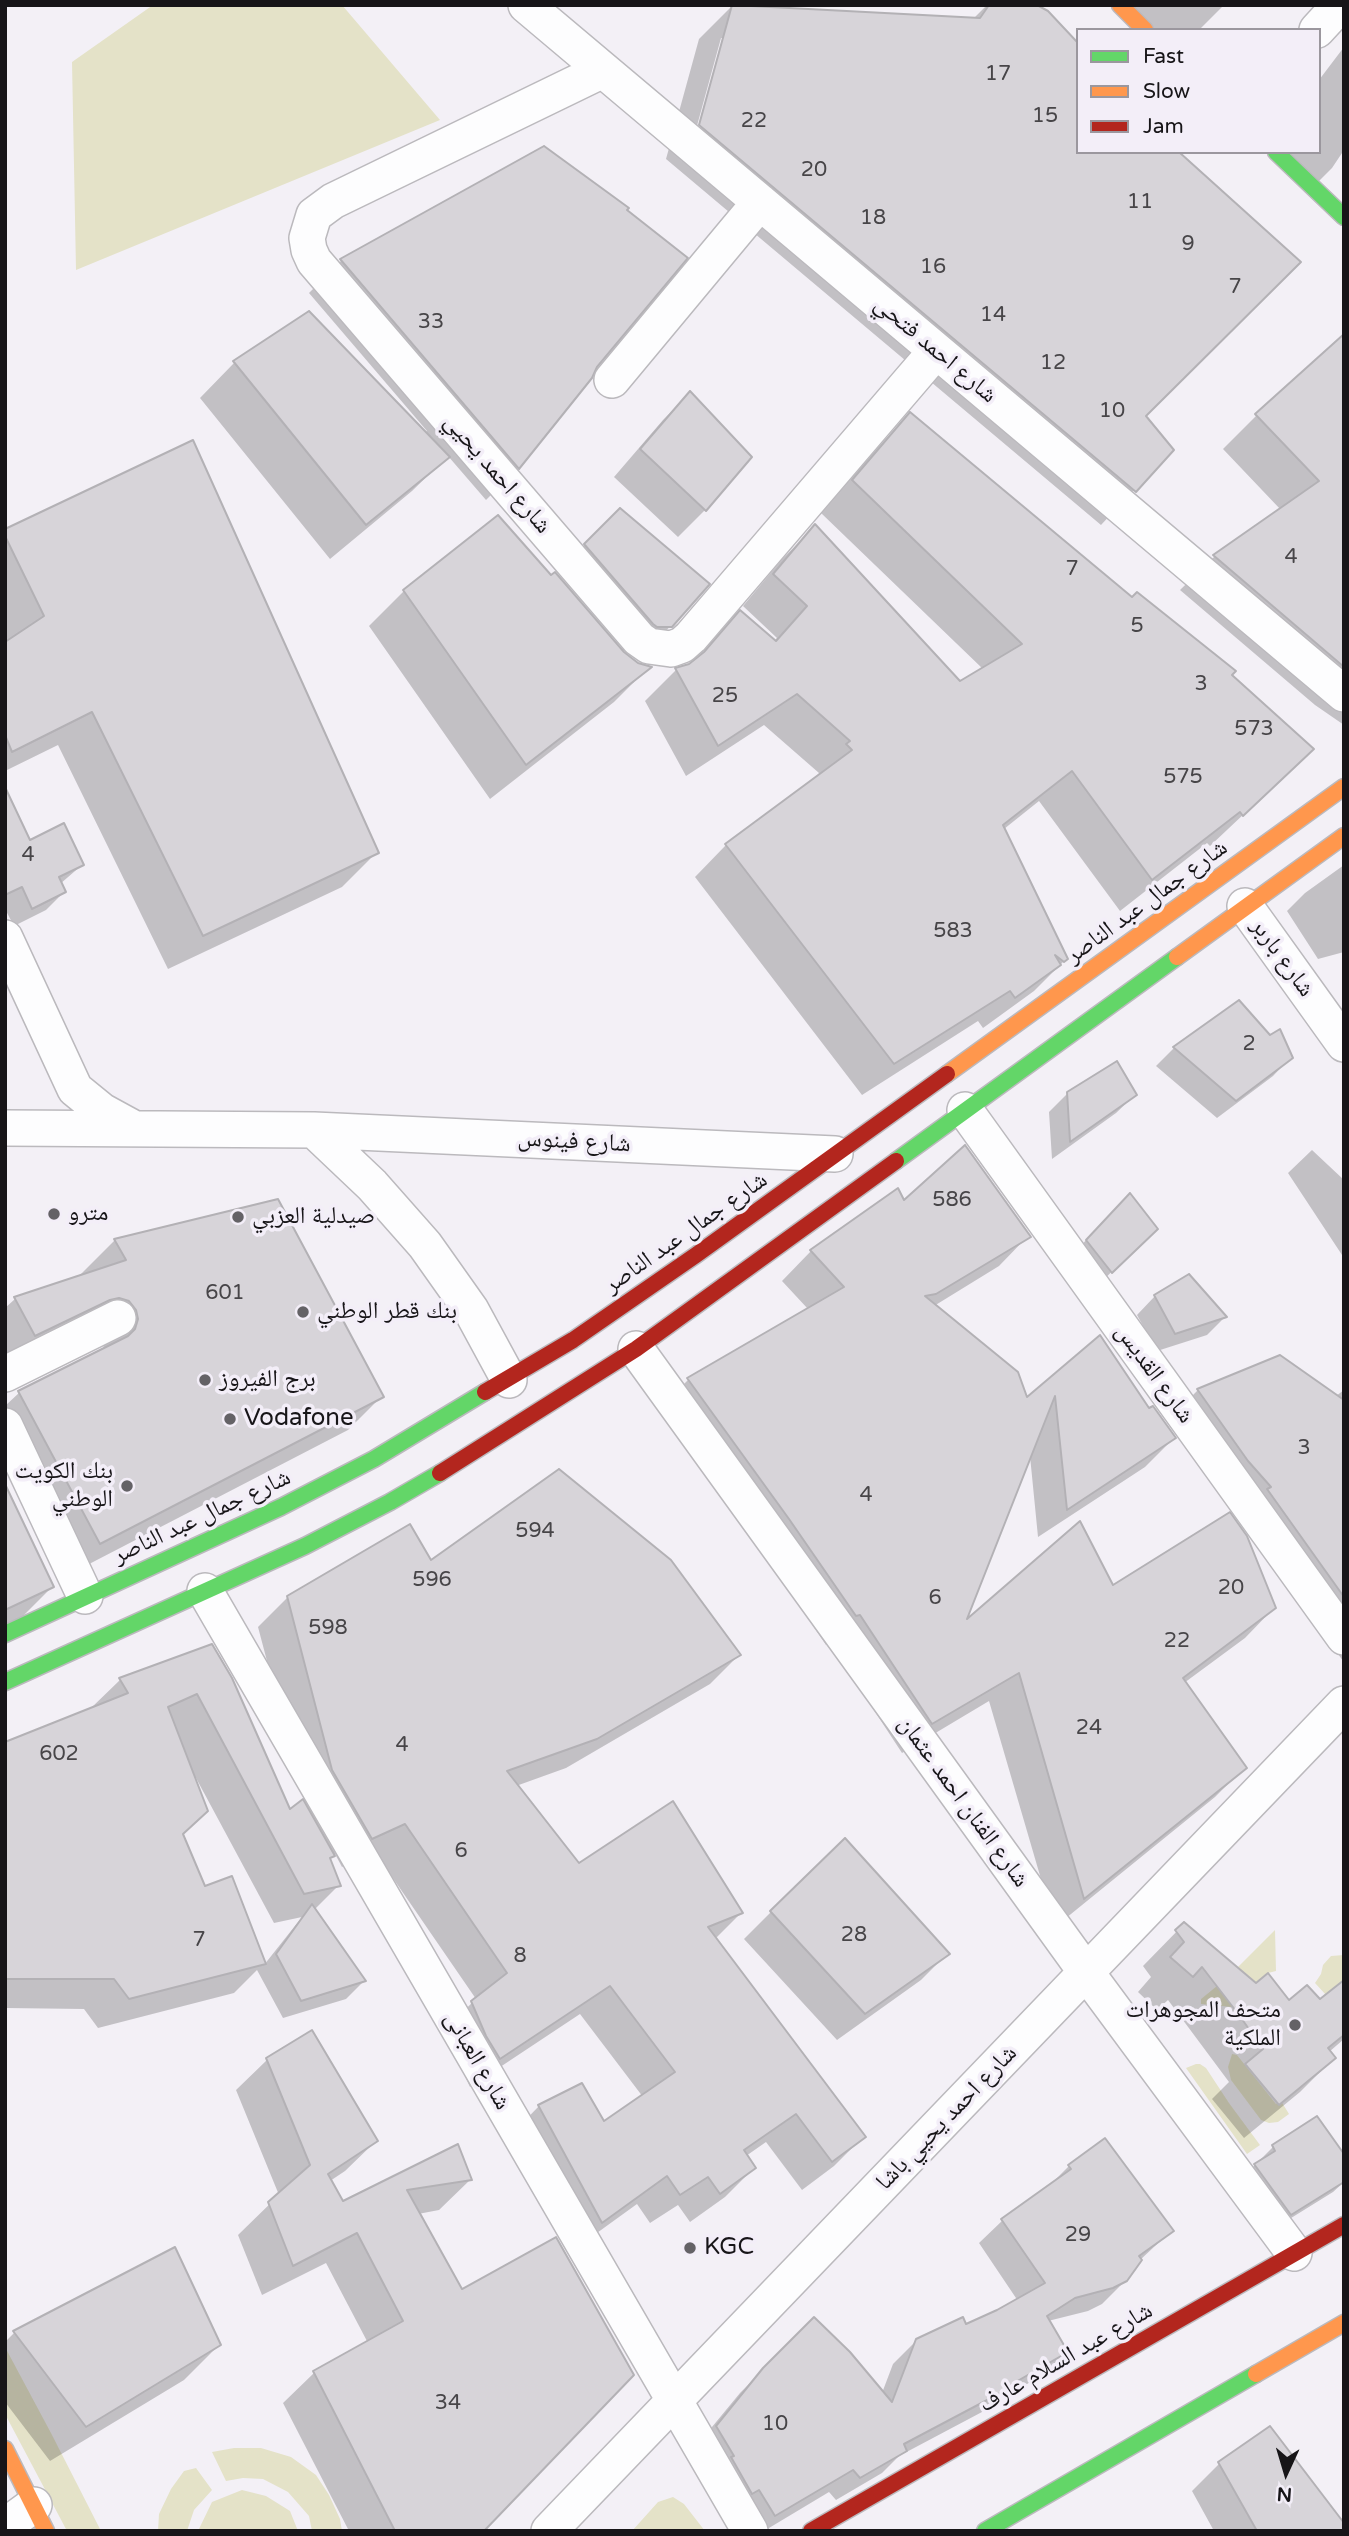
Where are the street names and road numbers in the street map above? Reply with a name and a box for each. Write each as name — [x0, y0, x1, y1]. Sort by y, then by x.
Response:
street label: شارع احمد فتحي — [868, 290, 1002, 410]
street label: شارع احمد يحيي — [437, 408, 557, 540]
street label: شارع جمال عبد الناصر — [1061, 834, 1233, 970]
street label: شارع باربر — [1244, 913, 1320, 1003]
street label: شارع فينوس — [517, 1125, 631, 1159]
street label: شارع جمال عبد الناصر — [599, 1166, 773, 1300]
street label: شارع القديس — [1108, 1319, 1200, 1429]
street label: شارع جمال عبد الناصر — [109, 1463, 295, 1571]
street label: شارع الفنان احمد عثمان — [891, 1711, 1035, 1893]
street label: شارع العبانى — [437, 2007, 517, 2115]
street label: شارع احمد يحيي باشا — [870, 2039, 1024, 2197]
street label: شارع عبد السلام عارف — [974, 2297, 1158, 2419]

